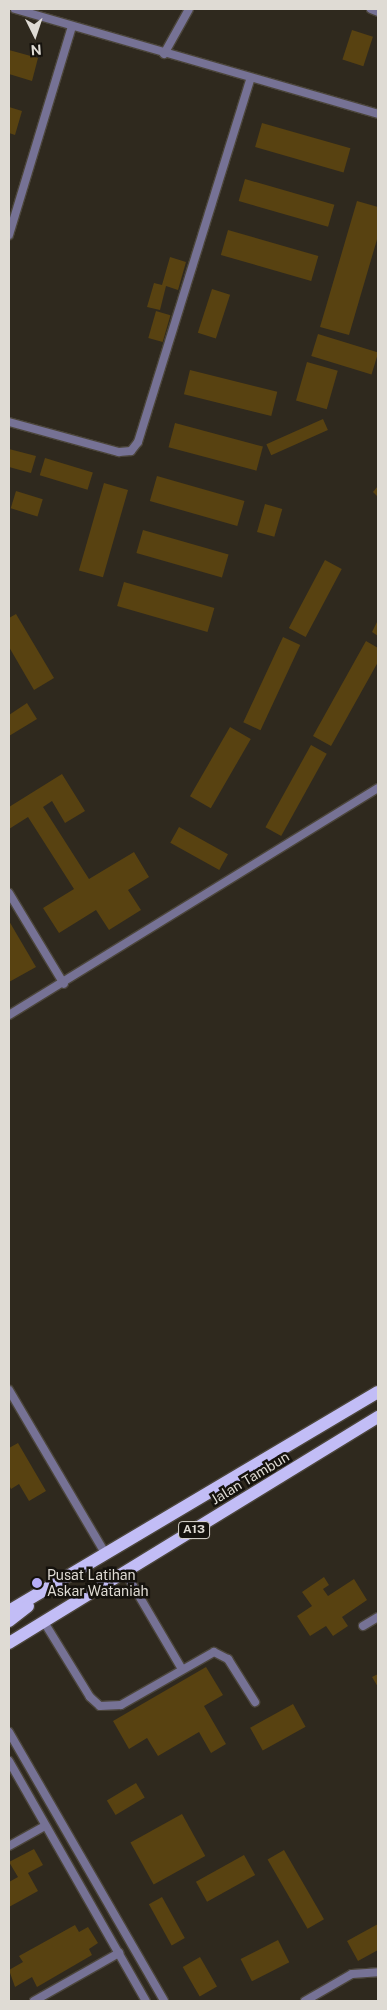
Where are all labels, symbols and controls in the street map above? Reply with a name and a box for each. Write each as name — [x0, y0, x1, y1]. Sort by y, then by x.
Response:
north arrow — [10, 10, 60, 60]
text: N — [30, 42, 42, 58]
street label: Jalan Tambun — [208, 1448, 292, 1508]
road number: A13 — [178, 1520, 210, 1540]
place label: Pusat Latihan Askar Wataniah — [47, 1567, 149, 1600]
marker: Pusat Latihan Askar Wataniah — [31, 1577, 43, 1589]

